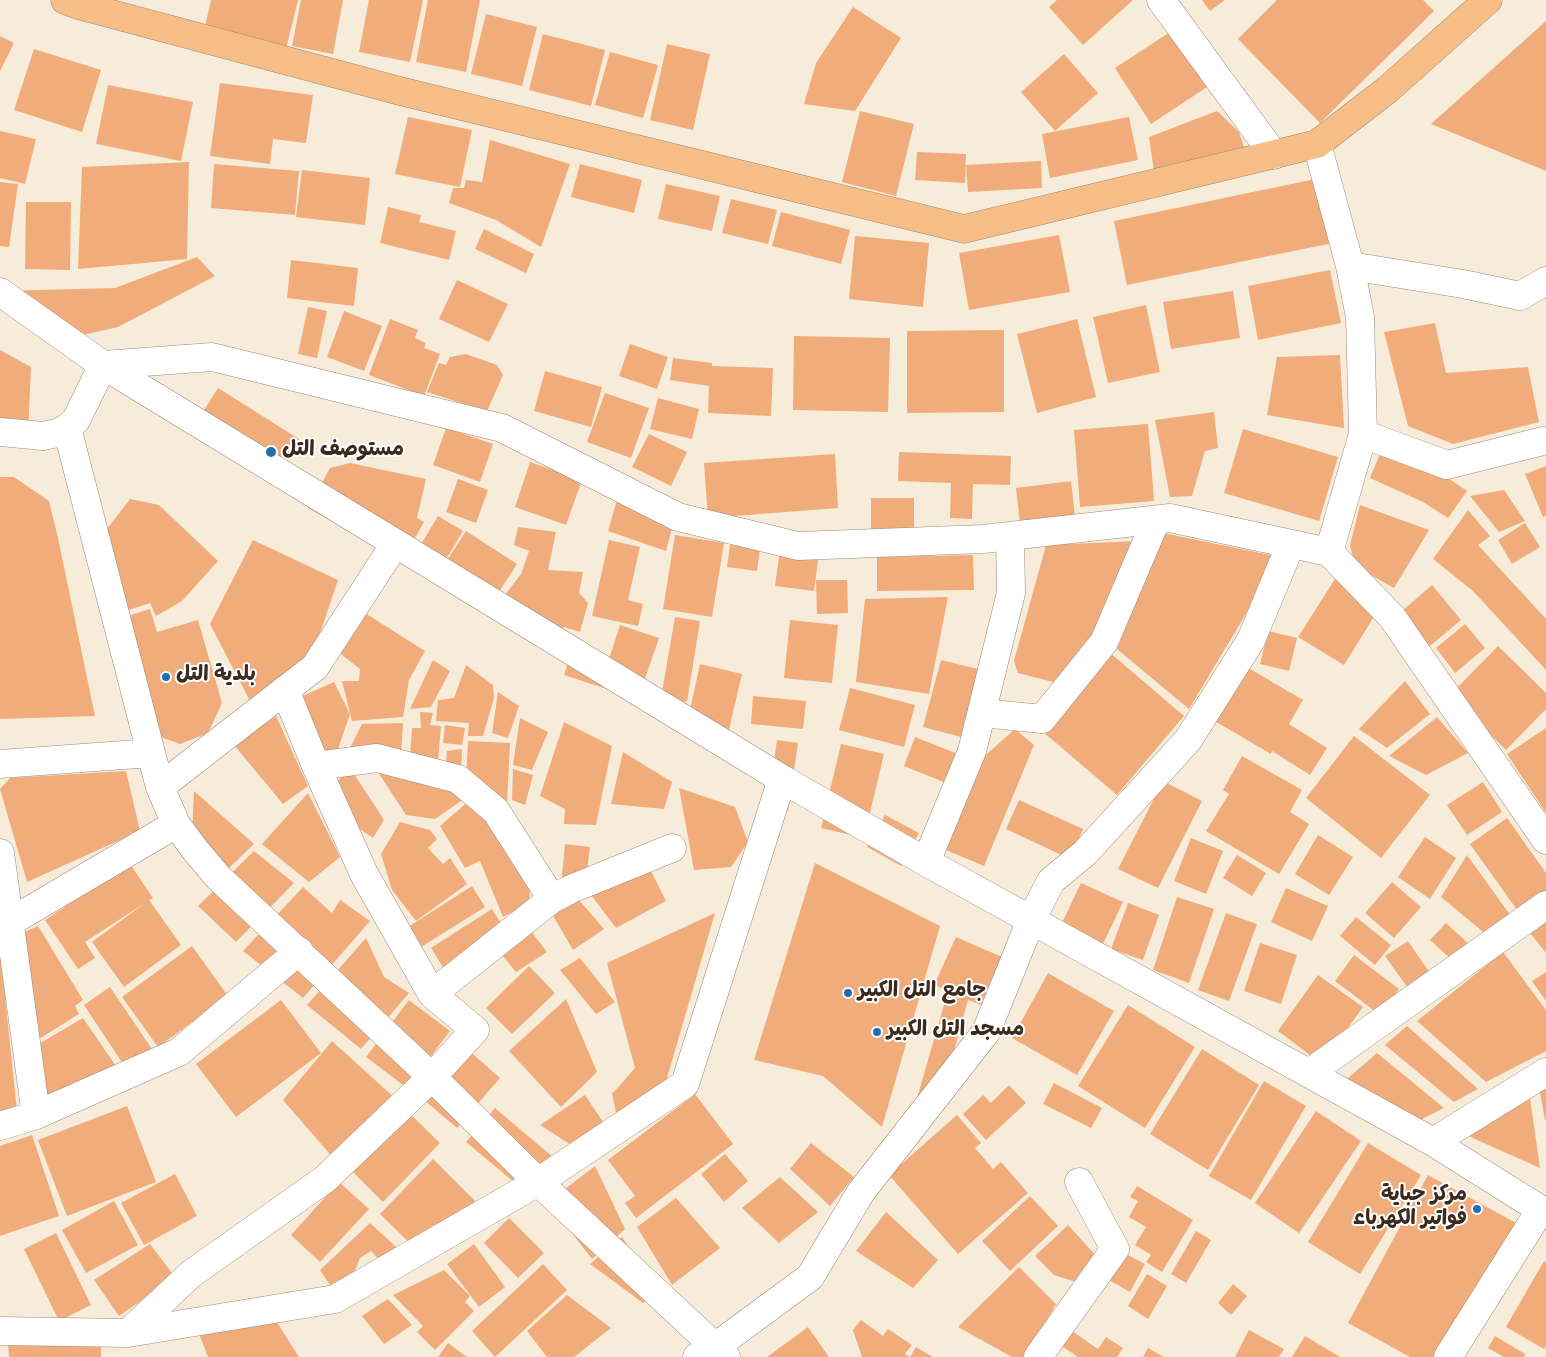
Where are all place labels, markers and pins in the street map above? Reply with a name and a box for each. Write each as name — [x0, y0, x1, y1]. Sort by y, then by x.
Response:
place label: مستوصف التل — [282, 439, 404, 465]
marker: مستوصف التل — [264, 445, 278, 459]
place label: بلدية التل — [176, 664, 256, 690]
marker: بلدية التل — [160, 671, 172, 683]
place label: جامع التل الكبير — [858, 980, 986, 1006]
marker: جامع التل الكبير — [842, 987, 854, 999]
place label: مسجد التل الكبير — [887, 1019, 1024, 1045]
marker: مسجد التل الكبير — [871, 1026, 883, 1038]
place label: مركز جباية فواتير الكهرباء — [1353, 1184, 1467, 1234]
marker: مركز جباية فواتير الكهرباء — [1471, 1203, 1483, 1215]

